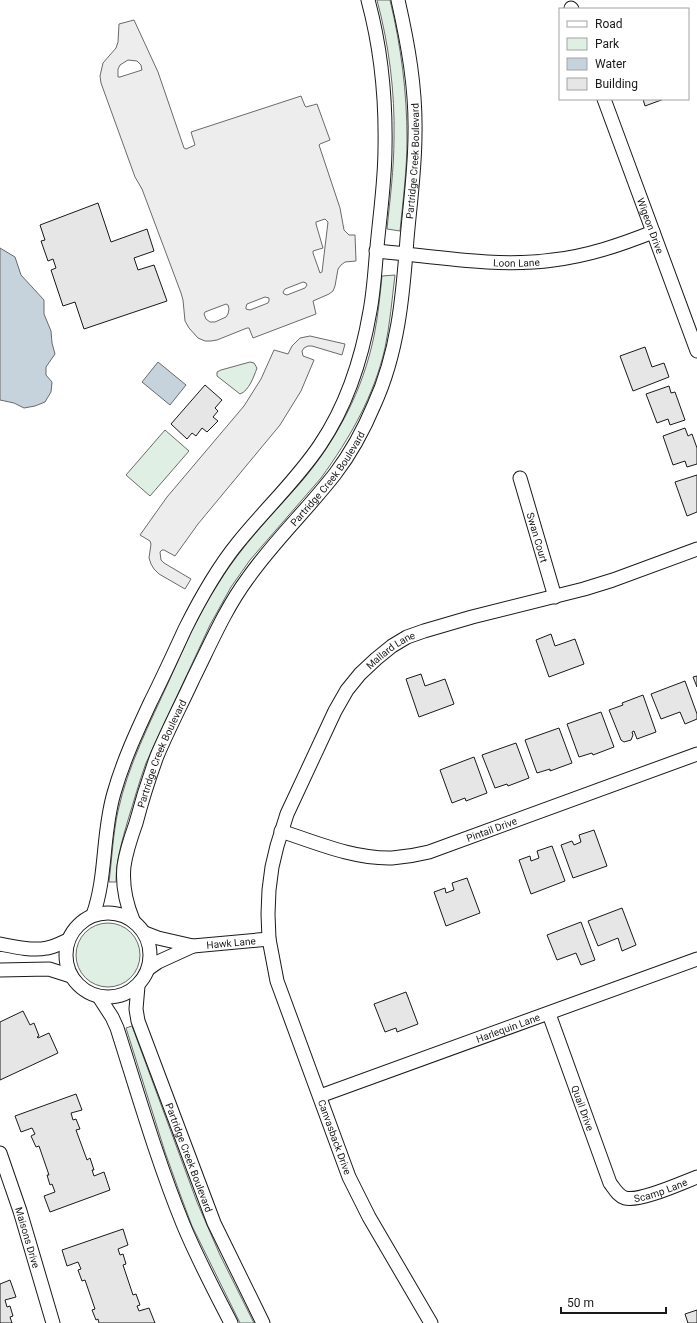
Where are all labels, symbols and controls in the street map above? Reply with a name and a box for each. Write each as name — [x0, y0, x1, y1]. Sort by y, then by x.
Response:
legend — [559, 8, 689, 100]
text: Road — [595, 17, 623, 31]
text: Park — [595, 37, 620, 51]
text: Water — [595, 57, 626, 71]
text: Building — [595, 77, 638, 91]
street label: Partridge Creek Boulevard — [404, 103, 421, 219]
street label: Wigeon Drive — [635, 197, 666, 255]
street label: Loon Lane — [493, 257, 540, 269]
street label: Partridge Creek Boulevard — [288, 429, 367, 528]
street label: Swan Court — [524, 511, 550, 564]
street label: Mallard Lane — [364, 630, 416, 671]
street label: Partridge Creek Boulevard — [135, 698, 188, 809]
street label: Pintail Drive — [465, 815, 518, 844]
street label: Hawk Lane — [206, 935, 256, 951]
street label: Harlequin Lane — [475, 1012, 542, 1045]
street label: Quail Drive — [569, 1084, 596, 1133]
street label: Canvasback Drive — [316, 1098, 353, 1176]
street label: Partridge Creek Boulevard — [163, 1101, 214, 1214]
street label: Scamp Lane — [633, 1176, 689, 1204]
street label: Maisons Drive — [13, 1206, 42, 1270]
scale bar — [561, 1289, 666, 1315]
text: 50 m — [567, 1296, 594, 1310]

